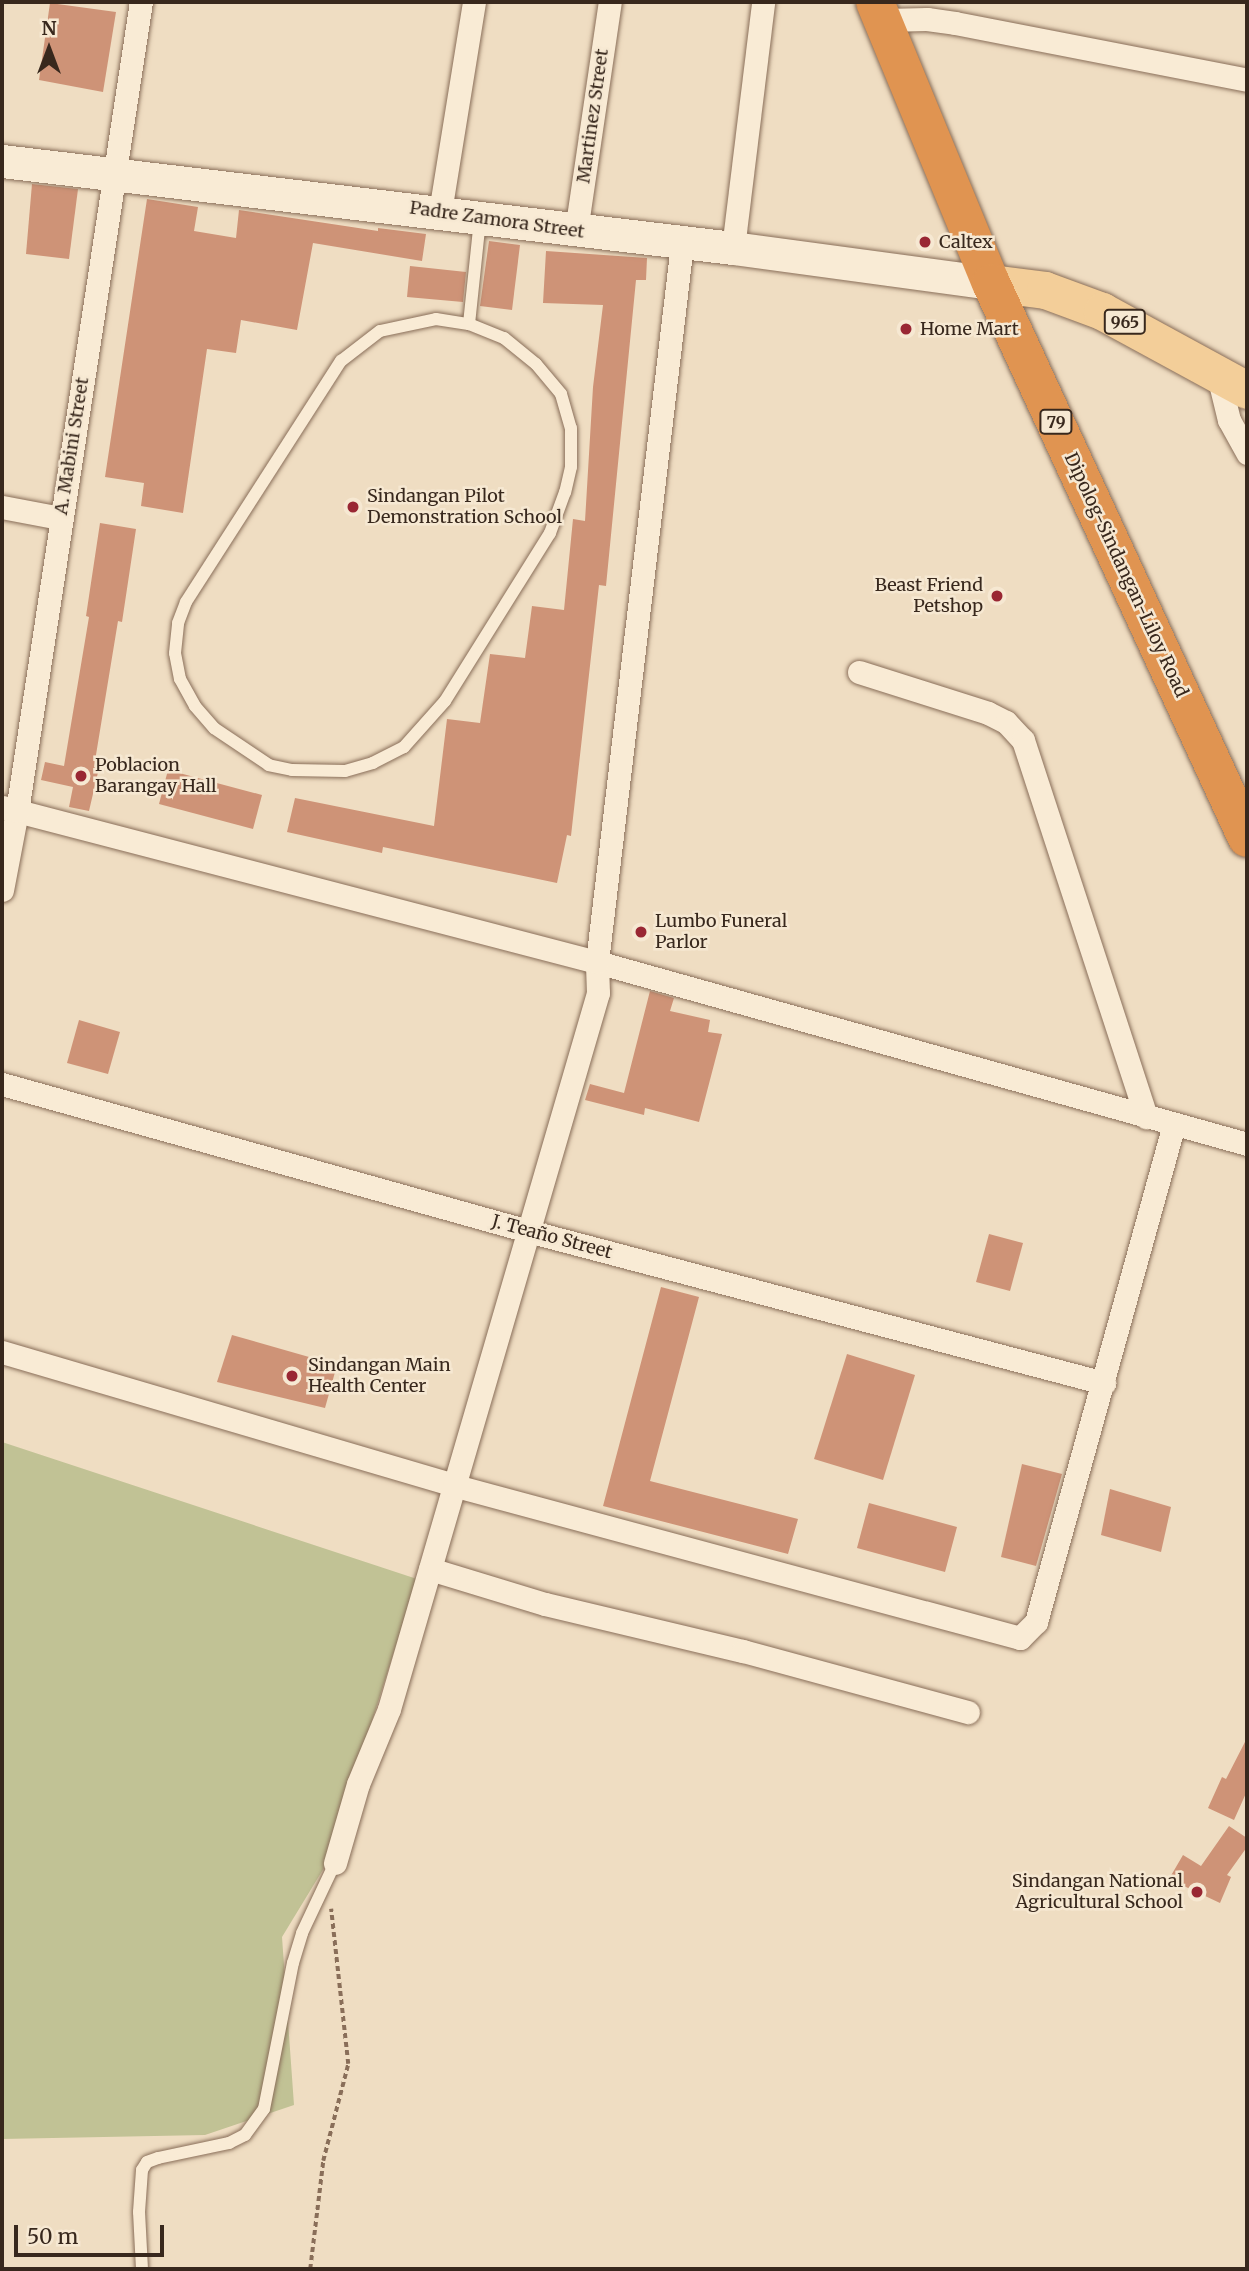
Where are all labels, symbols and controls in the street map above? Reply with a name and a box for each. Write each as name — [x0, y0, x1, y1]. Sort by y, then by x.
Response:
north arrow — [14, 14, 84, 84]
text: N — [41, 16, 57, 40]
street label: Martinez Street — [573, 47, 613, 185]
street label: Padre Zamora Street — [408, 197, 586, 243]
place label: Caltex — [939, 231, 993, 253]
marker: Caltex — [917, 234, 933, 250]
road number: 965 — [1102, 310, 1148, 334]
place label: Home Mart — [920, 318, 1019, 340]
marker: Home Mart — [898, 321, 914, 337]
street label: A. Mabini Street — [50, 376, 94, 516]
road number: 79 — [1038, 410, 1074, 434]
street label: Dipolog-Sindangan-Liloy Road — [1060, 449, 1192, 701]
place label: Sindangan Pilot Demonstration School — [367, 486, 562, 528]
marker: Sindangan Pilot Demonstration School — [345, 499, 361, 515]
place label: Beast Friend Petshop — [875, 575, 983, 618]
marker: Beast Friend Petshop — [989, 588, 1005, 604]
place label: Poblacion Barangay Hall — [95, 755, 217, 798]
marker: Poblacion Barangay Hall — [73, 768, 89, 784]
place label: Lumbo Funeral Parlor — [655, 911, 787, 954]
marker: Lumbo Funeral Parlor — [633, 924, 649, 940]
street label: J. Teaño Street — [489, 1211, 615, 1263]
place label: Sindangan Main Health Center — [308, 1355, 451, 1398]
marker: Sindangan Main Health Center — [282, 1366, 302, 1386]
place label: Sindangan National Agricultural School — [1012, 1871, 1183, 1913]
marker: Sindangan National Agricultural School — [1189, 1884, 1205, 1900]
scale bar — [18, 2212, 168, 2256]
text: 50 m — [27, 2223, 78, 2250]

